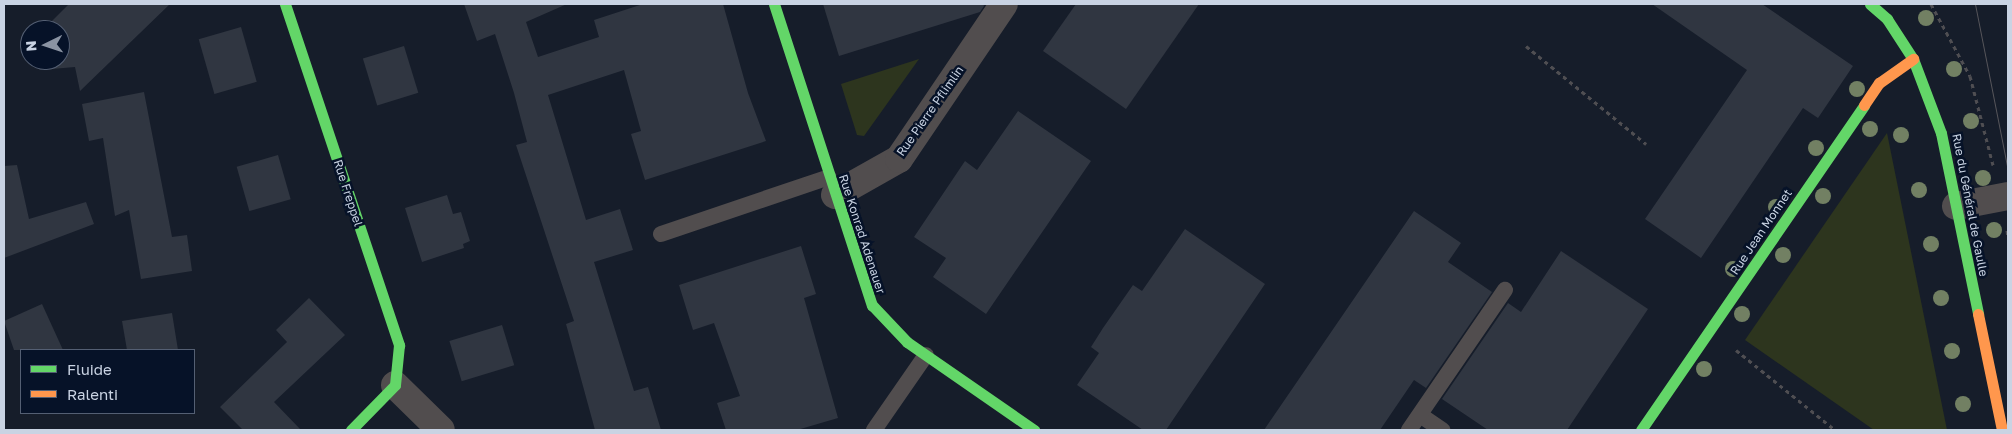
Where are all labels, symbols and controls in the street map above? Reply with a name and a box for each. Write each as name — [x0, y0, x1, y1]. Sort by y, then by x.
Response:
north arrow — [20, 20, 70, 70]
text: N — [22, 40, 39, 52]
street label: Rue Pierre Pflimlin — [893, 63, 967, 159]
street label: Rue du Général de Gaulle — [1949, 132, 1991, 278]
street label: Rue Freppel — [330, 158, 366, 228]
street label: Rue Konrad Adenauer — [836, 172, 888, 296]
street label: Rue Jean Monnet — [1727, 187, 1795, 277]
legend — [20, 349, 195, 414]
text: Fluide — [67, 360, 112, 378]
text: Ralenti — [67, 385, 118, 403]

